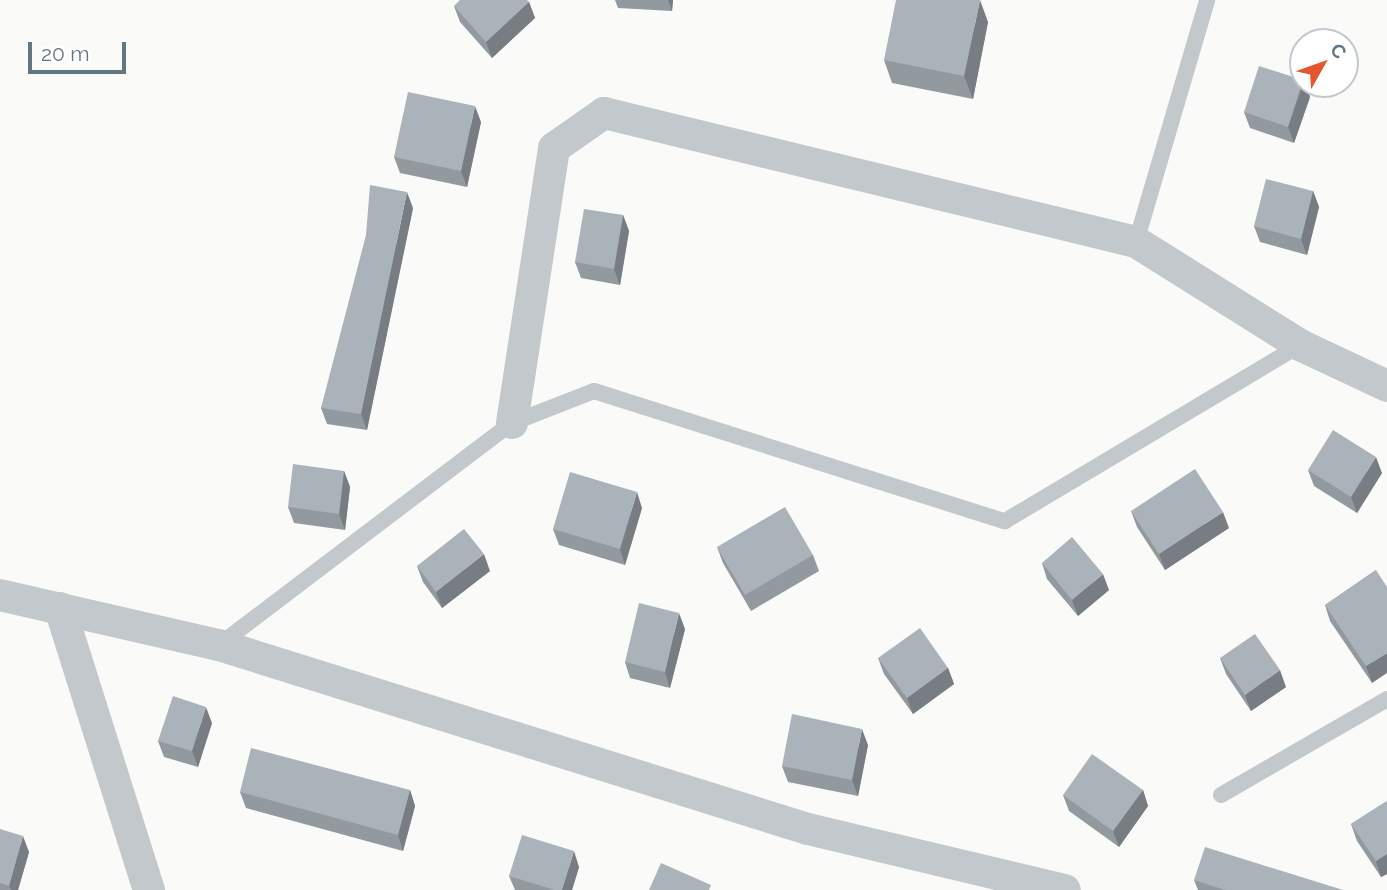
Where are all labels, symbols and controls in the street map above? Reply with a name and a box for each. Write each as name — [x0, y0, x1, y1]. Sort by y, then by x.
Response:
scale bar — [32, 28, 130, 72]
north arrow — [1289, 28, 1359, 98]
text: С — [1326, 39, 1351, 63]
text: 20 m — [41, 41, 89, 66]

